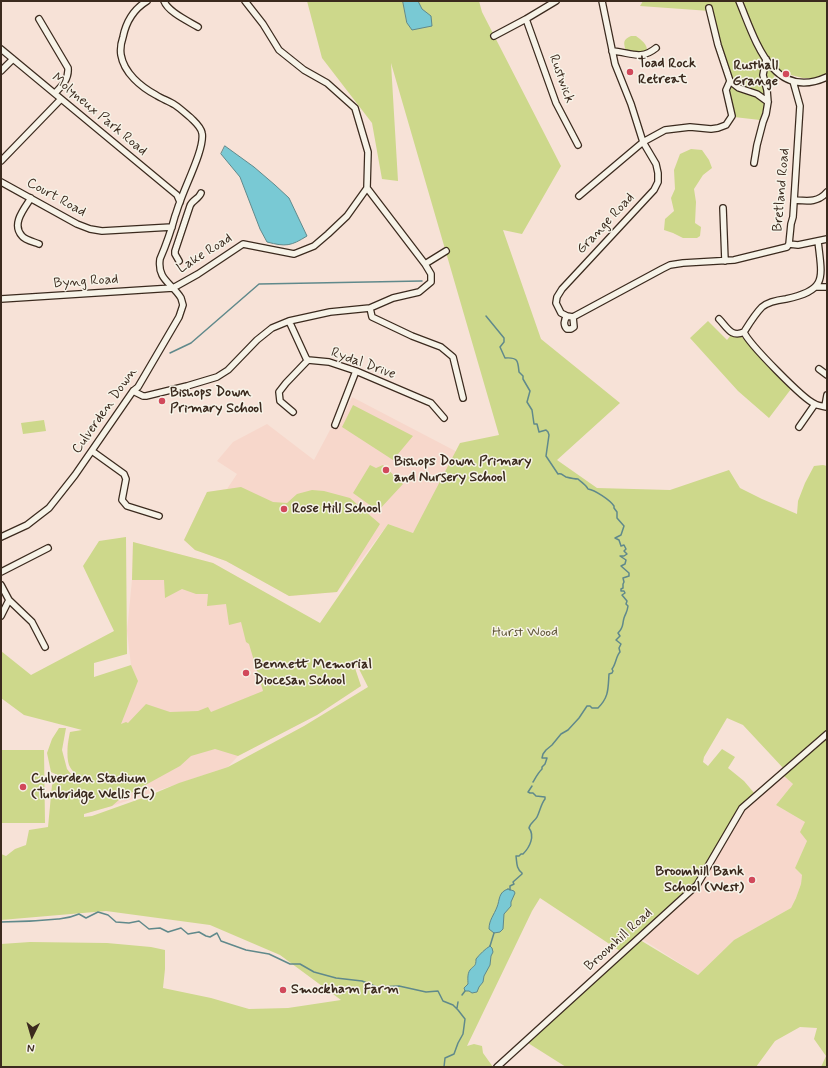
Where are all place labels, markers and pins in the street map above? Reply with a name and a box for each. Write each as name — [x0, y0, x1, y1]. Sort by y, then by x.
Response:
place label: Toad Rock Retreat — [638, 56, 696, 88]
place label: Rusthall Grange — [732, 58, 778, 90]
marker: Toad Rock Retreat — [625, 67, 635, 77]
marker: Rusthall Grange — [781, 69, 791, 79]
place label: Bishops Down Primary School — [170, 385, 262, 418]
marker: Bishops Down Primary School — [157, 396, 167, 406]
place label: Bishops Down Primary and Nursery School — [394, 454, 531, 486]
marker: Bishops Down Primary and Nursery School — [381, 465, 391, 475]
place label: Rose Hill School — [292, 501, 381, 517]
marker: Rose Hill School — [279, 504, 289, 514]
place label: Bennett Memorial Diocesan School — [254, 657, 372, 690]
marker: Bennett Memorial Diocesan School — [241, 668, 251, 678]
place label: Culverden Stadium (Tunbridge Wells FC) — [31, 771, 154, 804]
marker: Culverden Stadium (Tunbridge Wells FC) — [18, 782, 28, 792]
place label: Broomhill Bank School (West) — [655, 864, 744, 896]
marker: Broomhill Bank School (West) — [747, 875, 757, 885]
place label: Smockham Farm — [291, 982, 399, 998]
marker: Smockham Farm — [278, 985, 288, 995]

